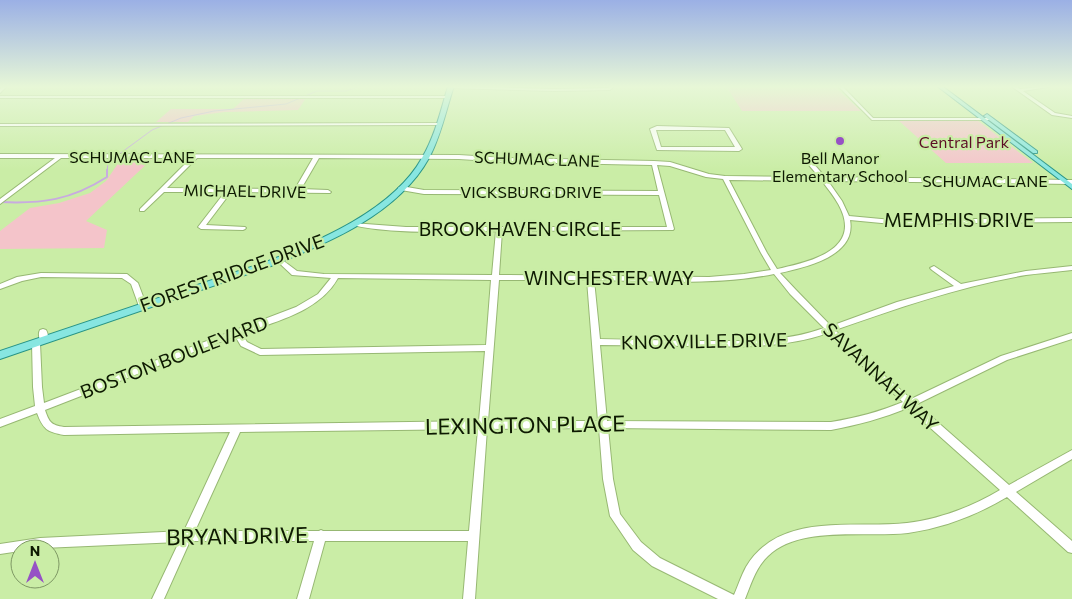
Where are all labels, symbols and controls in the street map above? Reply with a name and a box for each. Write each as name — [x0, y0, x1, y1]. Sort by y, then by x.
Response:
park label: Central Park — [919, 132, 1009, 151]
marker: Bell Manor Elementary School — [834, 135, 846, 147]
street label: SCHUMAC LANE — [69, 147, 195, 166]
street label: SCHUMAC LANE — [474, 147, 600, 170]
place label: Bell Manor Elementary School — [772, 148, 908, 185]
street label: SCHUMAC LANE — [922, 171, 1048, 190]
street label: MICHAEL DRIVE — [183, 180, 307, 201]
street label: VICKSBURG DRIVE — [460, 182, 602, 201]
street label: MEMPHIS DRIVE — [884, 208, 1034, 231]
street label: BROOKHAVEN CIRCLE — [419, 217, 621, 240]
street label: FOREST RIDGE DRIVE — [137, 228, 327, 317]
street label: WINCHESTER WAY — [524, 266, 694, 289]
street label: BOSTON BOULEVARD — [77, 310, 271, 403]
street label: SAVANNAH WAY — [819, 317, 944, 436]
street label: KNOXVILLE DRIVE — [621, 328, 787, 353]
street label: LEXINGTON PLACE — [425, 409, 625, 440]
street label: BRYAN DRIVE — [166, 521, 308, 550]
north arrow — [10, 539, 60, 589]
text: N — [30, 542, 40, 559]

